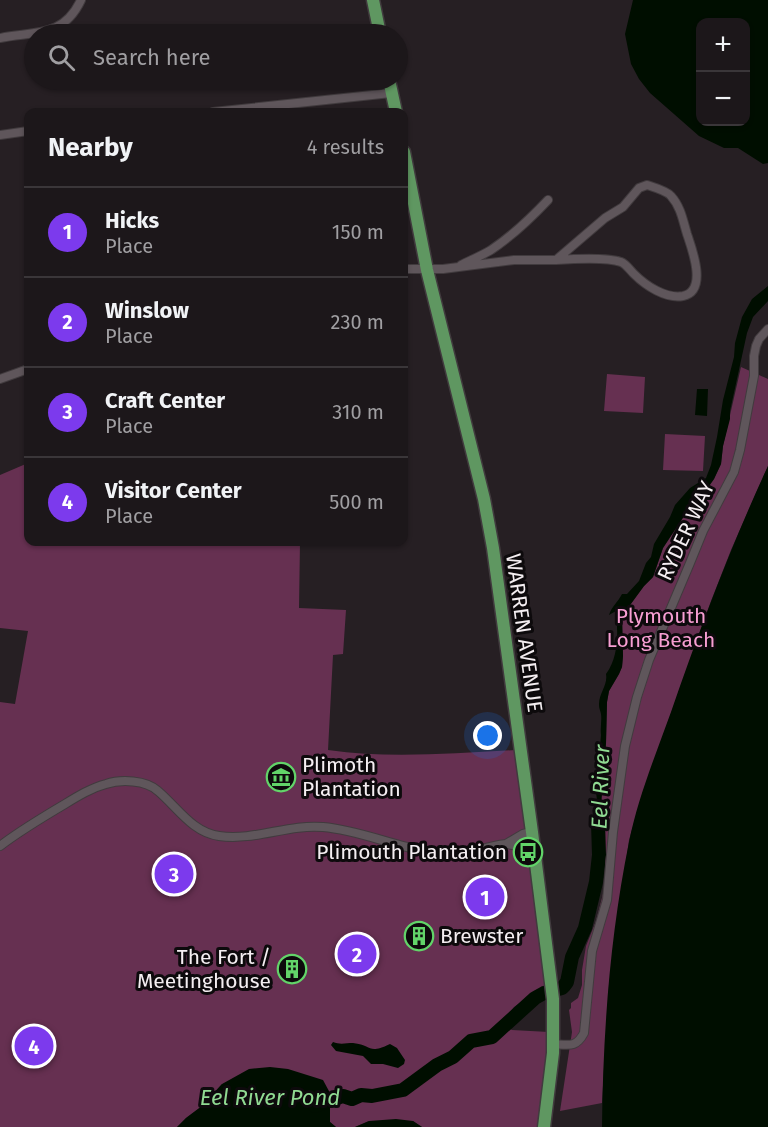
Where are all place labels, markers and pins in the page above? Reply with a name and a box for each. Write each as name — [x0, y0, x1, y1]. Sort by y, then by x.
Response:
place label: Plimoth Plantation — [302, 752, 401, 802]
museum icon: Plimoth Plantation — [265, 761, 297, 793]
bus stop icon: Plimouth Plantation — [512, 836, 544, 868]
place label: Plimouth Plantation — [316, 839, 507, 865]
pin: 3 — [154, 852, 194, 896]
pin: 1 — [466, 874, 504, 920]
building icon: Brewster — [403, 920, 435, 952]
place label: Brewster — [440, 923, 523, 949]
pin: 2 — [338, 932, 376, 976]
place label: The Fort / Meetinghouse — [137, 944, 271, 994]
building icon: The Fort / Meetinghouse — [276, 953, 308, 985]
pin: 4 — [15, 1024, 54, 1068]

